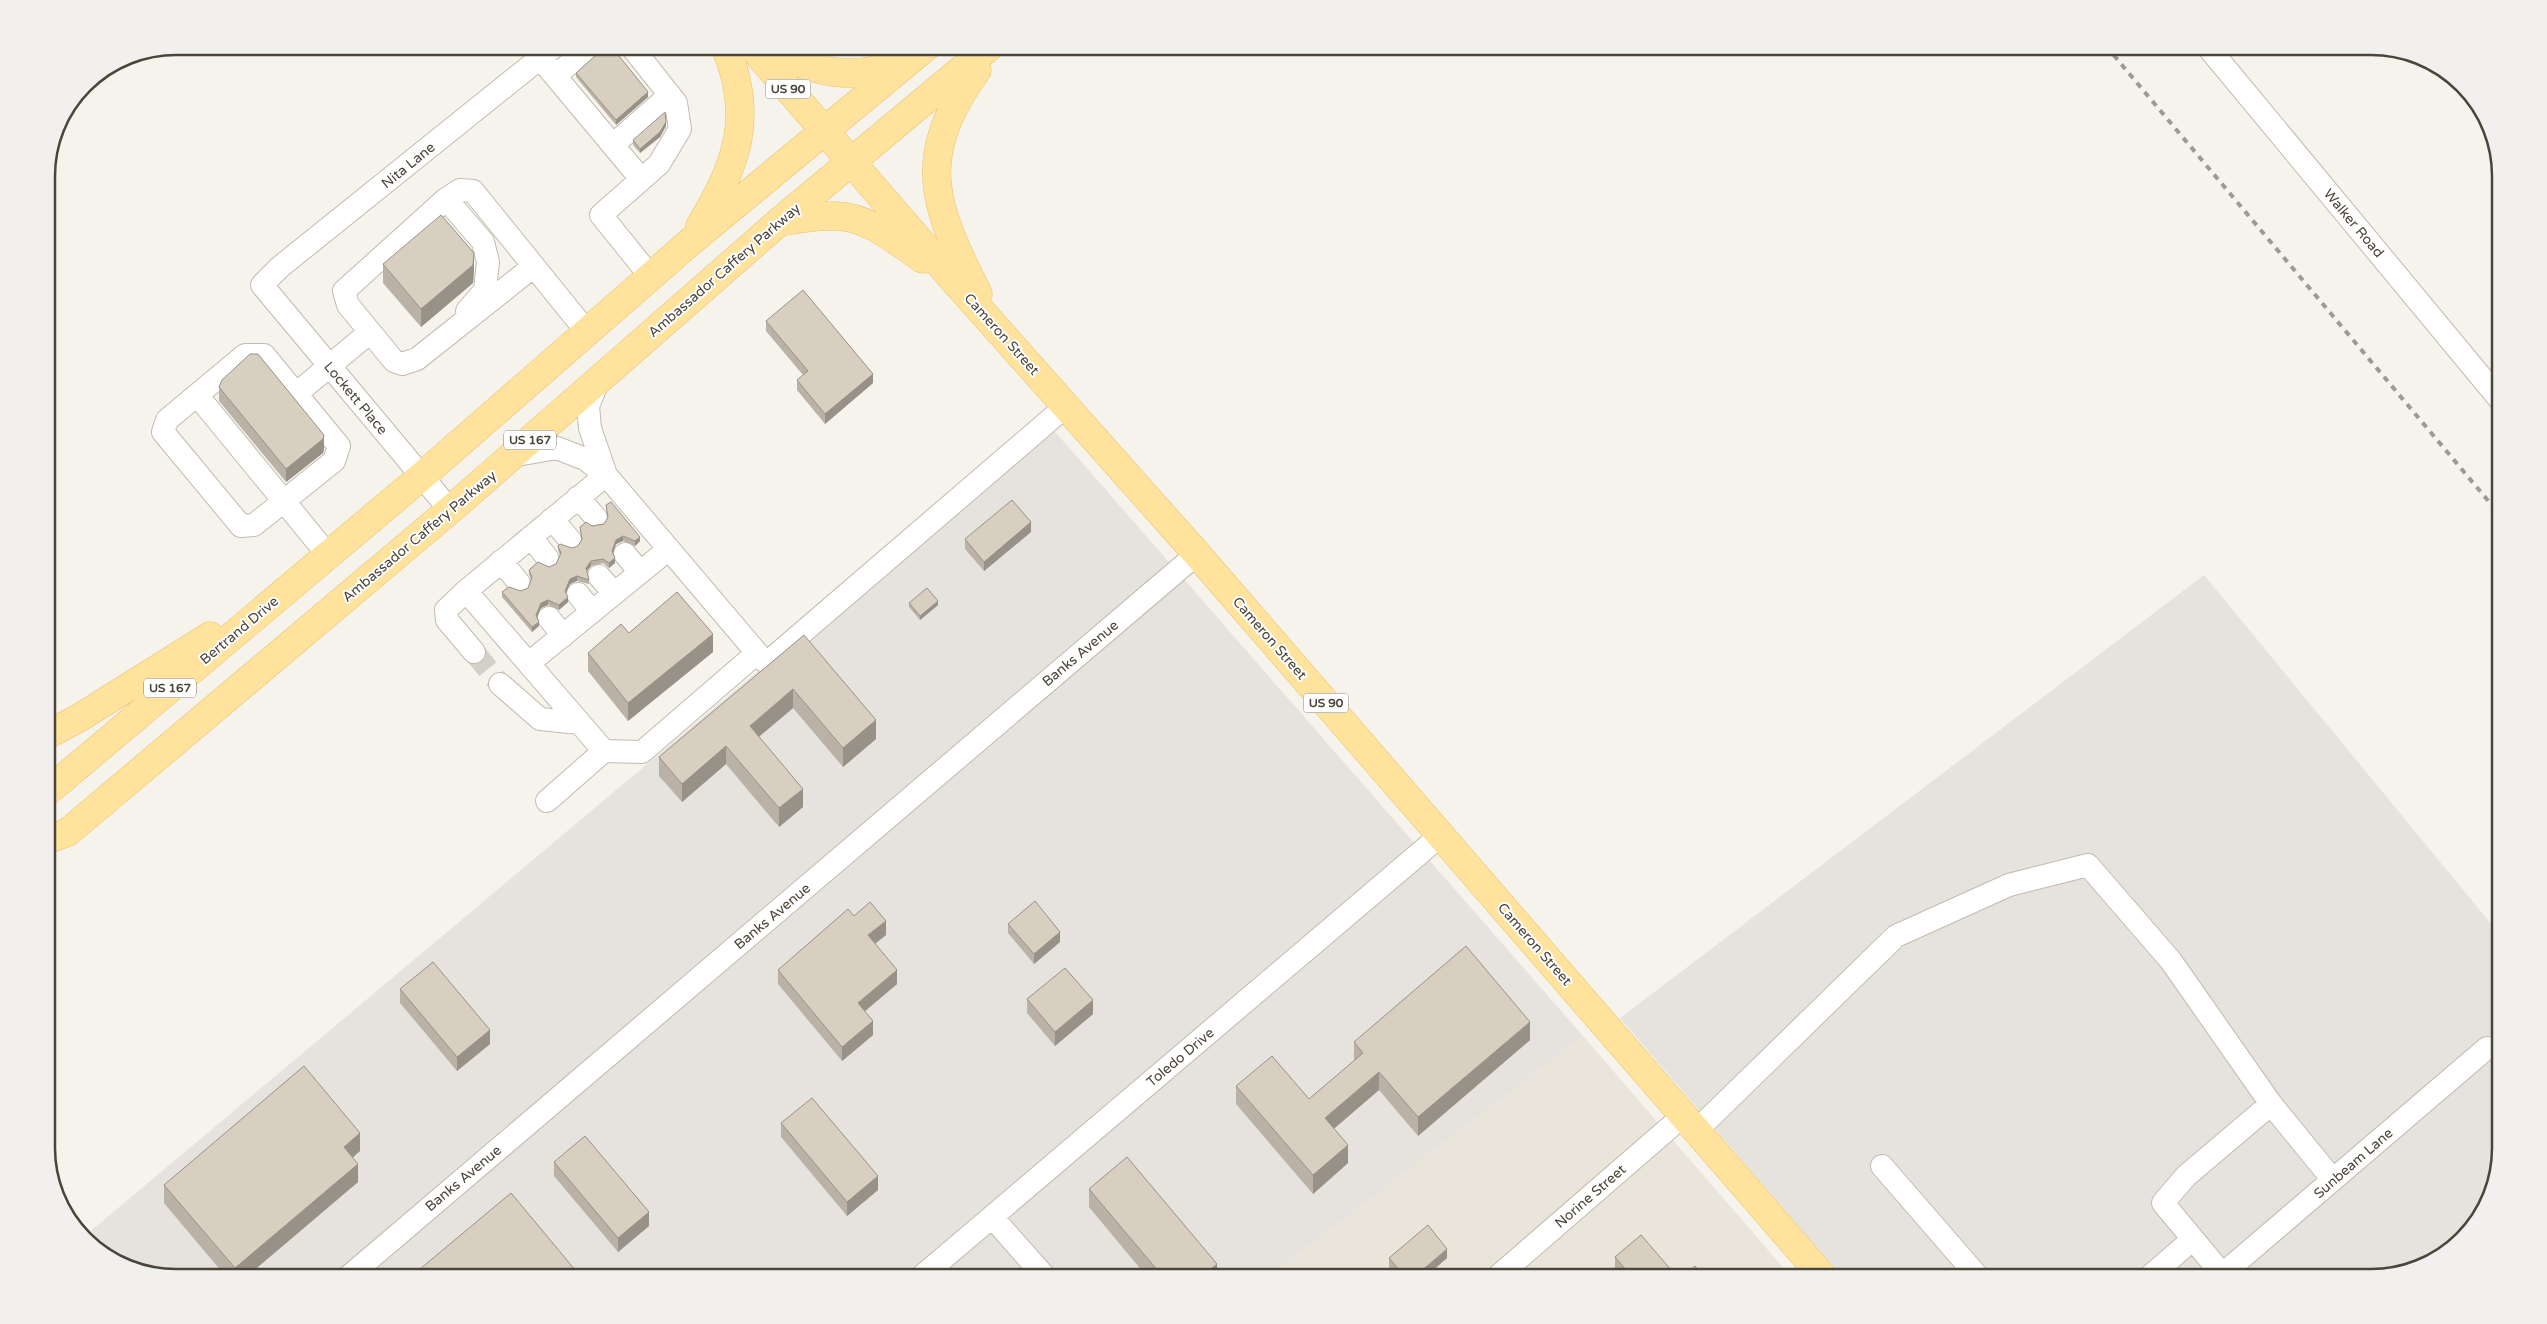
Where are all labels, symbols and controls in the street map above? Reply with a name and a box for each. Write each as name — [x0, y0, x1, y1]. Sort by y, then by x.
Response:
road number: US 90 — [766, 80, 810, 98]
street label: Nita Lane — [378, 139, 439, 192]
street label: Walker Road — [2320, 185, 2387, 261]
street label: Ambassador Caffery Parkway — [645, 199, 804, 341]
street label: Cameron Street — [960, 290, 1043, 379]
street label: Lockett Place — [320, 358, 391, 438]
road number: US 167 — [504, 430, 556, 450]
street label: Ambassador Caffery Parkway — [339, 467, 500, 606]
street label: Bertrand Drive — [197, 593, 282, 668]
street label: Cameron Street — [1229, 593, 1311, 684]
street label: Banks Avenue — [1039, 617, 1122, 690]
road number: US 167 — [144, 678, 196, 698]
road number: US 90 — [1304, 694, 1348, 712]
street label: Banks Avenue — [731, 880, 814, 953]
street label: Cameron Street — [1494, 899, 1576, 990]
street label: Toledo Drive — [1143, 1024, 1218, 1091]
street label: Sunbeam Lane — [2310, 1124, 2396, 1202]
street label: Banks Avenue — [422, 1142, 505, 1215]
street label: Norine Street — [1551, 1161, 1630, 1232]

